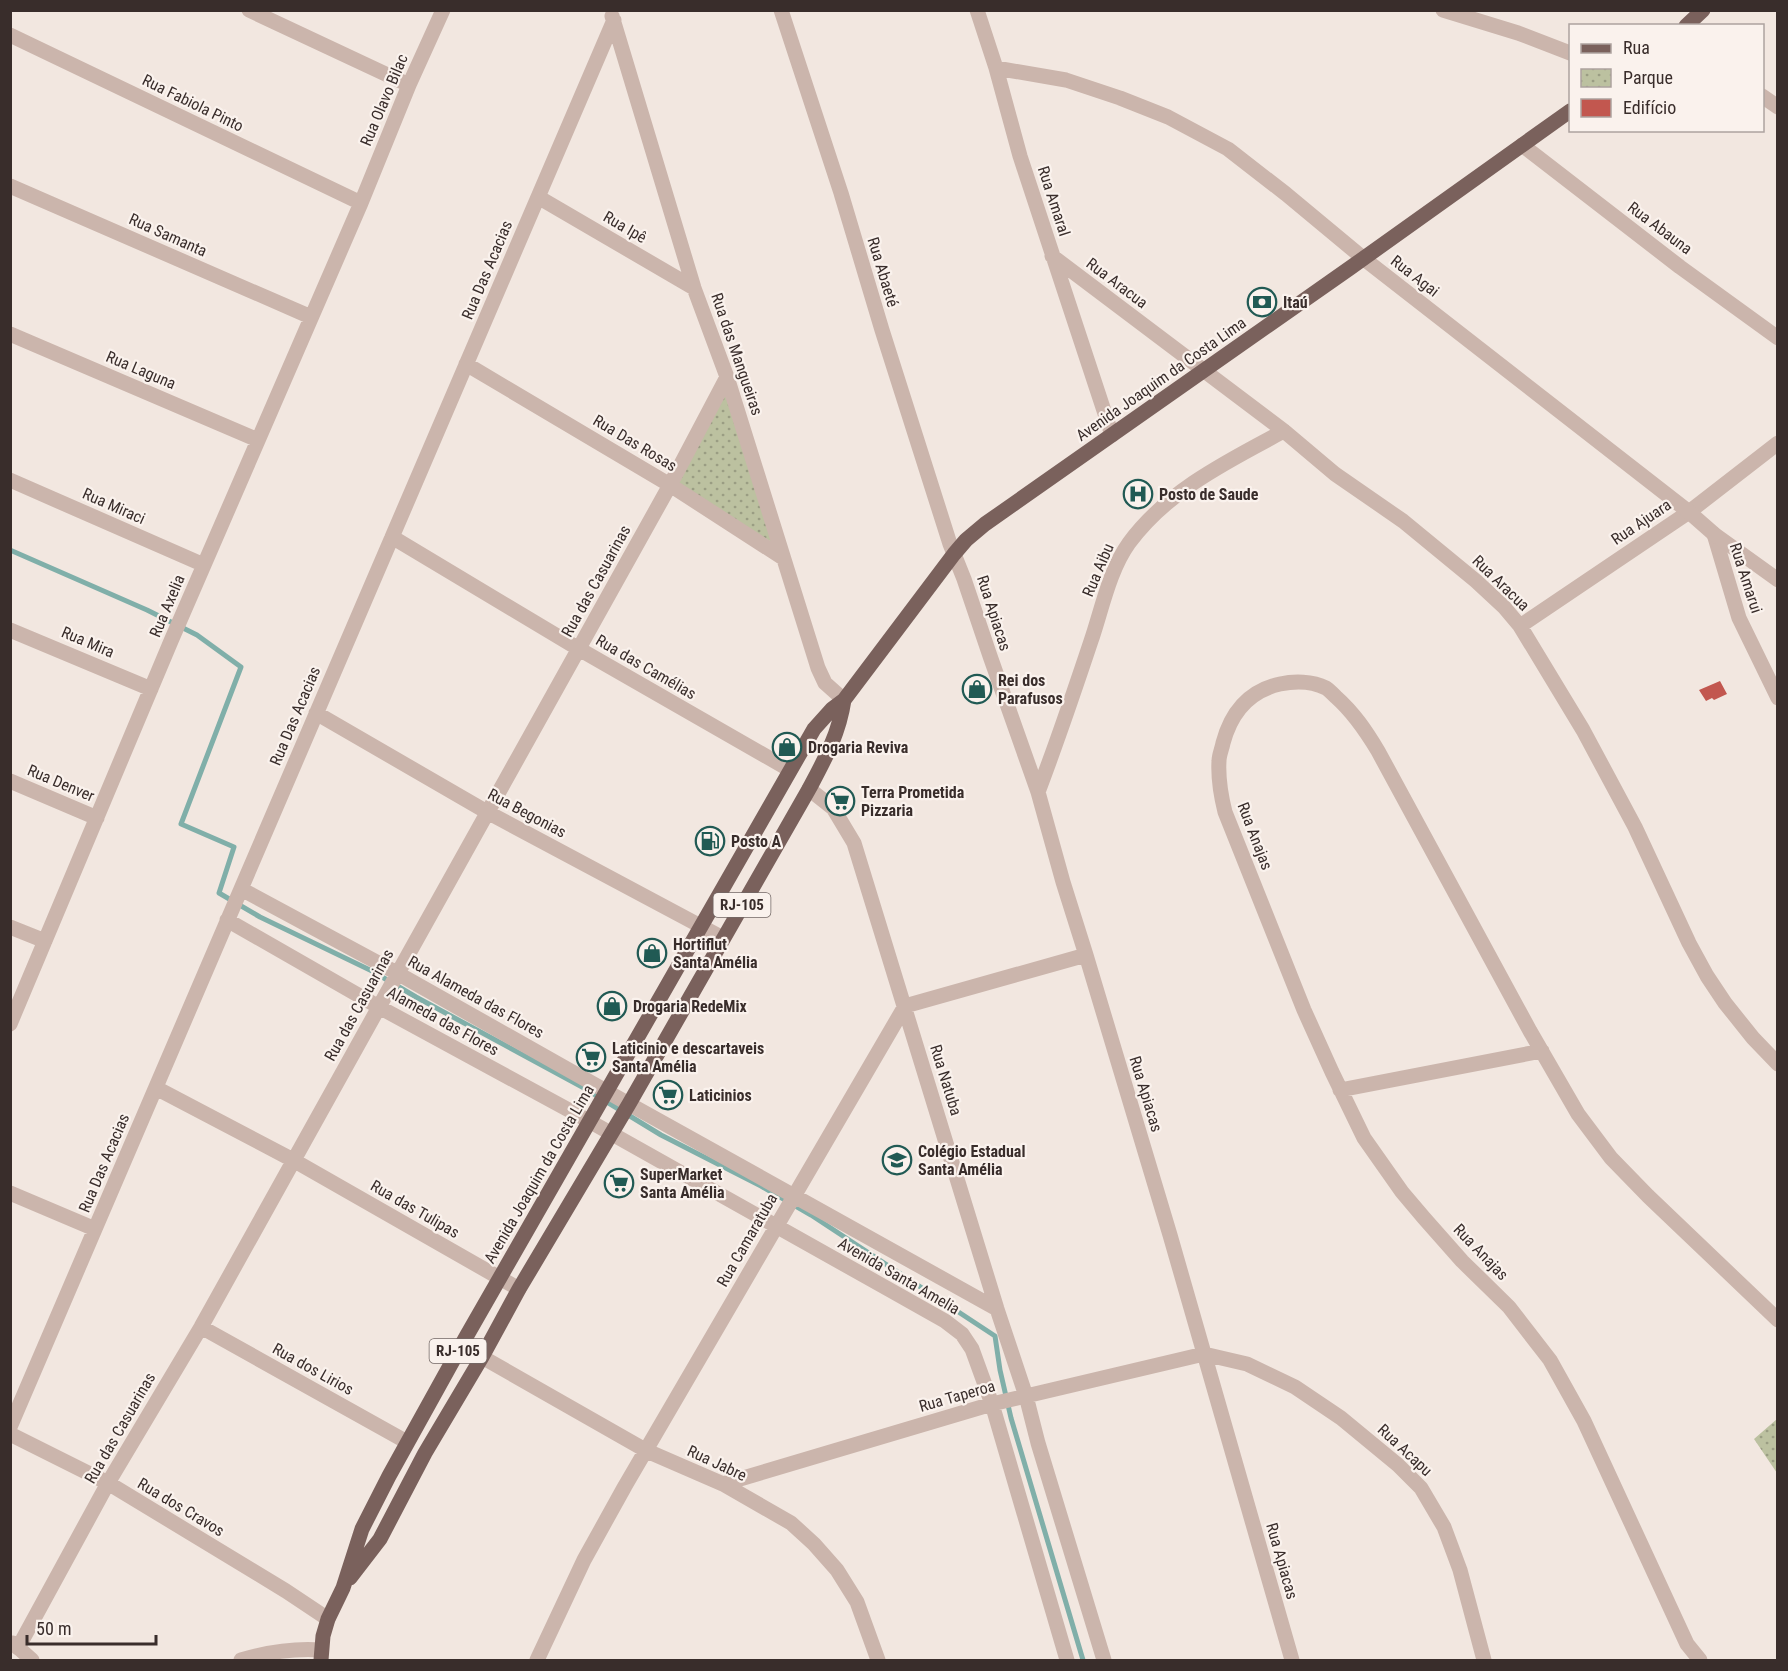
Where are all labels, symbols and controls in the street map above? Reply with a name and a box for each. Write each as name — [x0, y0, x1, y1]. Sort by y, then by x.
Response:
legend — [1569, 24, 1764, 132]
text: Rua — [1623, 37, 1650, 58]
street label: Rua Olavo Bilac — [356, 51, 412, 149]
text: Parque — [1623, 67, 1673, 88]
street label: Rua Fabiola Pinto — [139, 70, 247, 136]
text: Edifício — [1623, 97, 1676, 118]
street label: Rua Amaral — [1034, 164, 1074, 238]
street label: Rua Abauna — [1624, 198, 1696, 258]
street label: Rua Ipê — [600, 207, 650, 247]
street label: Rua Samanta — [126, 209, 210, 261]
street label: Rua Das Acacias — [458, 218, 516, 322]
street label: Rua Abaeté — [863, 235, 903, 309]
street label: Rua Agai — [1387, 251, 1443, 301]
street label: Rua Aracua — [1083, 254, 1151, 312]
bank icon: Itaú — [1246, 286, 1278, 318]
street label: Rua das Mangueiras — [707, 290, 767, 418]
place label: Itaú — [1283, 293, 1308, 312]
street label: Avenida Joaquim da Costa Lima — [1072, 313, 1250, 445]
street label: Rua Laguna — [103, 347, 179, 393]
street label: Rua Das Rosas — [590, 411, 680, 475]
hospital icon: Posto de Saude — [1122, 478, 1154, 510]
street label: Rua Miraci — [80, 484, 148, 528]
place label: Posto de Saude — [1159, 485, 1259, 504]
street label: Rua Ajuara — [1608, 495, 1674, 549]
street label: Rua das Casuarinas — [557, 522, 635, 640]
street label: Rua Aibu — [1078, 540, 1118, 600]
street label: Rua Amarui — [1726, 540, 1766, 616]
street label: Rua Aracua — [1469, 551, 1533, 615]
street label: Rua Axelia — [145, 572, 189, 640]
street label: Rua Apiacas — [973, 573, 1015, 653]
street label: Rua Mira — [59, 622, 117, 662]
street label: Rua das Camélias — [592, 631, 700, 703]
street label: Rua Das Acacias — [266, 664, 324, 768]
place label: Rei dos Parafusos — [998, 671, 1063, 708]
shop icon: Rei dos Parafusos — [961, 673, 993, 705]
shop icon: Drogaria Reviva — [771, 731, 803, 763]
place label: Drogaria Reviva — [808, 738, 909, 757]
street label: Rua Denver — [25, 760, 98, 806]
place label: Terra Prometida Pizzaria — [861, 783, 965, 820]
street label: Rua Begonias — [485, 784, 569, 842]
supermarket icon: Terra Prometida Pizzaria — [824, 785, 856, 817]
street label: Rua Anajas — [1233, 800, 1277, 872]
fuel station icon: Posto A — [694, 825, 726, 857]
place label: Posto A — [731, 832, 782, 851]
road number: RJ-105 — [714, 893, 771, 917]
place label: Hortiflut Santa Amélia — [673, 935, 758, 972]
shop icon: Hortiflut Santa Amélia — [636, 937, 668, 969]
street label: Rua das Casuarinas — [320, 946, 398, 1064]
street label: Rua Alameda das Flores — [405, 952, 547, 1042]
street label: Alameda das Flores — [384, 982, 502, 1060]
shop icon: Drogaria RedeMix — [596, 990, 628, 1022]
place label: Drogaria RedeMix — [633, 997, 747, 1016]
place label: Laticinio e descartaveis Santa Amélia — [612, 1039, 764, 1076]
supermarket icon: Laticinio e descartaveis Santa Amélia — [575, 1041, 607, 1073]
street label: Rua Natuba — [926, 1042, 966, 1118]
street label: Rua Apiacas — [1125, 1054, 1167, 1134]
supermarket icon: Laticinios — [652, 1079, 684, 1111]
street label: Avenida Joaquim da Costa Lima — [480, 1081, 598, 1267]
place label: Laticinios — [689, 1086, 752, 1105]
street label: Rua Das Acacias — [75, 1111, 133, 1215]
place label: Colégio Estadual Santa Amélia — [918, 1142, 1025, 1179]
school or university icon: Colégio Estadual Santa Amélia — [881, 1144, 913, 1176]
place label: SuperMarket Santa Amélia — [640, 1165, 725, 1202]
supermarket icon: SuperMarket Santa Amélia — [603, 1167, 635, 1199]
street label: Rua das Tulipas — [367, 1176, 463, 1242]
street label: Rua Camaratuba — [713, 1190, 781, 1290]
street label: Rua Anajas — [1450, 1220, 1512, 1284]
street label: Avenida Santa Amelia — [835, 1233, 963, 1319]
street label: Rua dos Lirios — [269, 1339, 357, 1399]
road number: RJ-105 — [430, 1339, 486, 1363]
street label: Rua das Casuarinas — [81, 1369, 159, 1487]
street label: Rua Taperoa — [917, 1376, 997, 1416]
street label: Rua Acapu — [1374, 1420, 1436, 1480]
street label: Rua Jabre — [684, 1441, 750, 1485]
street label: Rua dos Cravos — [134, 1474, 228, 1540]
street label: Rua Apiacas — [1262, 1521, 1302, 1601]
scale bar — [27, 1608, 156, 1646]
text: 50 m — [36, 1618, 71, 1639]

